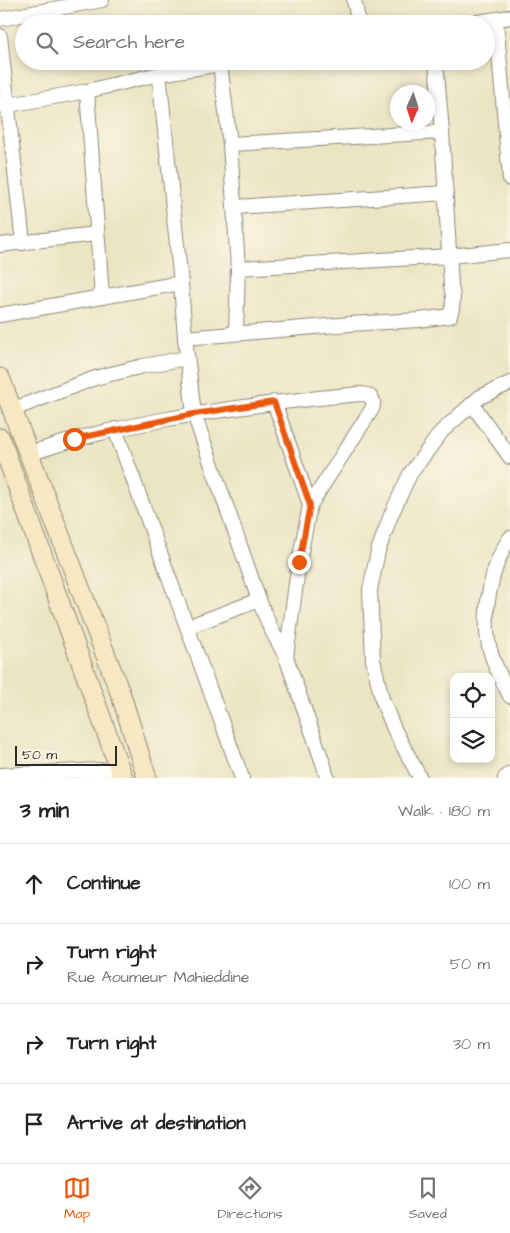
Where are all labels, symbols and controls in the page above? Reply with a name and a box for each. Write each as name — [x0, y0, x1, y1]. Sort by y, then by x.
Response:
search box — [15, 15, 495, 70]
icon: search — [33, 29, 61, 57]
text: Search here — [73, 29, 185, 56]
north arrow — [390, 85, 435, 130]
route start — [63, 428, 86, 451]
route end — [288, 551, 311, 574]
map controls — [450, 673, 495, 763]
button: locate — [450, 673, 495, 718]
button: layers — [450, 718, 495, 763]
scale bar — [15, 743, 118, 766]
text: 50 m — [22, 745, 57, 765]
text: 3 min — [20, 796, 69, 825]
text: Walk · 180 m — [398, 800, 490, 822]
icon: ahead — [20, 870, 48, 898]
text: Continue — [67, 870, 141, 897]
text: 100 m — [449, 873, 490, 895]
text: Turn right — [67, 939, 156, 966]
icon: right — [20, 950, 48, 978]
text: 50 m — [450, 953, 490, 975]
text: Rue Aoumeur Mahieddine — [67, 966, 249, 988]
icon: right — [20, 1030, 48, 1058]
text: Turn right — [67, 1030, 156, 1057]
text: 30 m — [453, 1033, 490, 1055]
icon: arrive — [20, 1110, 48, 1138]
text: Arrive at destination — [67, 1110, 246, 1137]
tab: Map — [63, 1174, 91, 1224]
tab: Directions — [217, 1174, 282, 1224]
tab: Saved — [409, 1174, 447, 1224]

